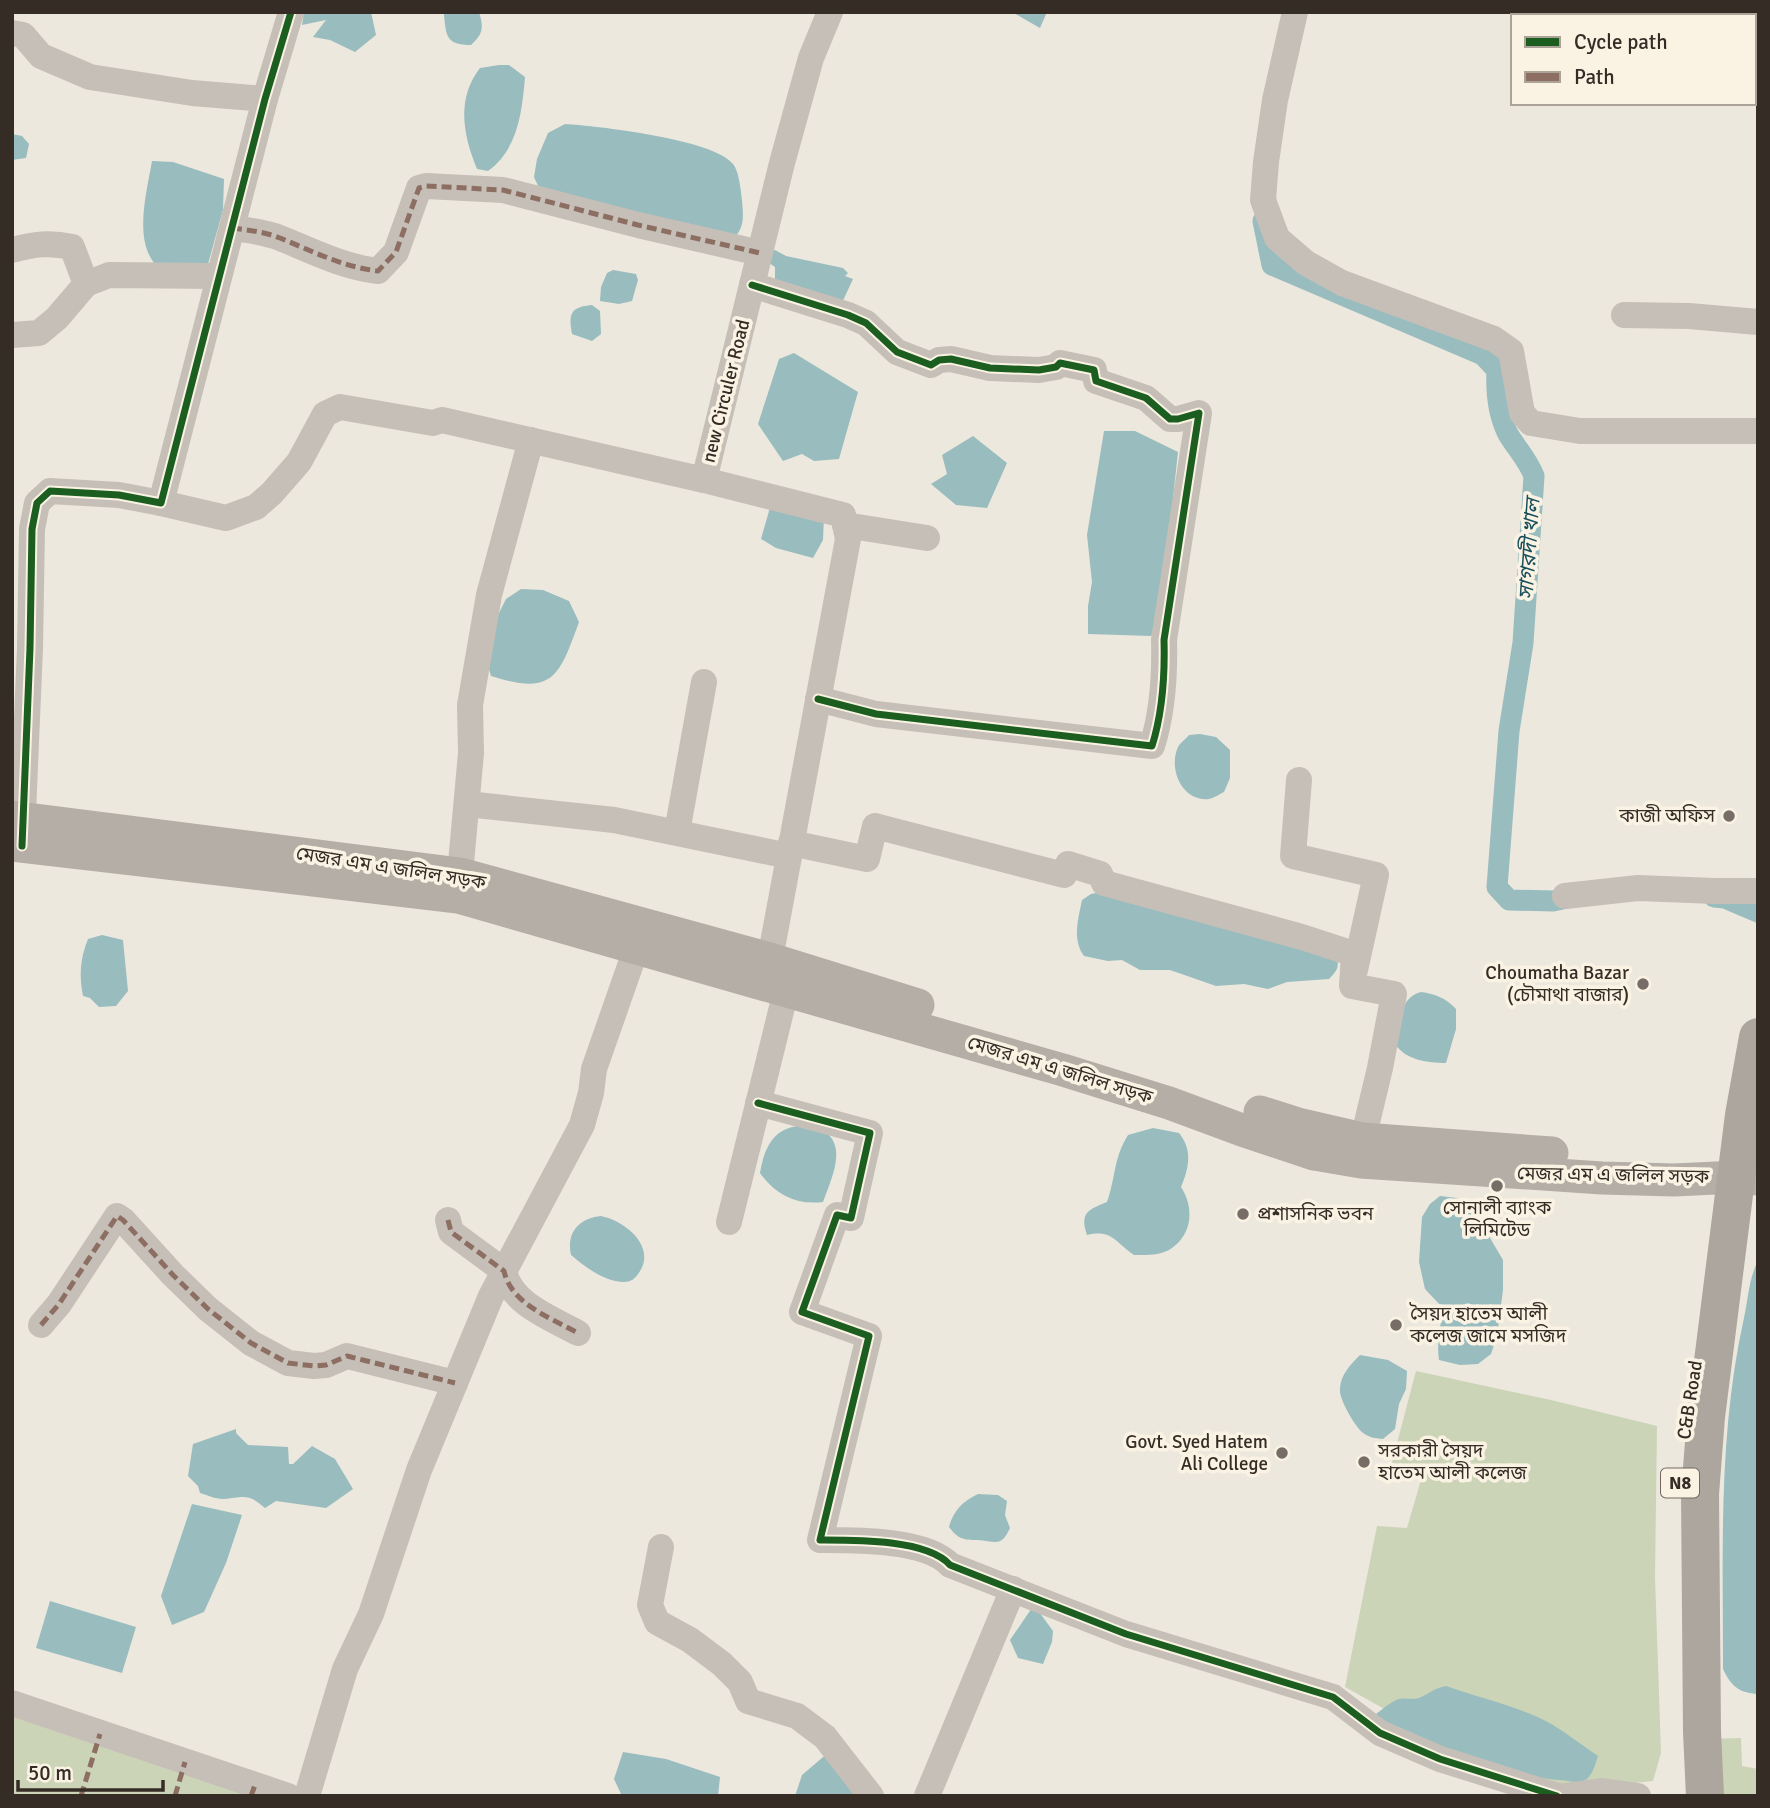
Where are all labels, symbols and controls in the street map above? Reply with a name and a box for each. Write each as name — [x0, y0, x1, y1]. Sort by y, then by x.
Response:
legend — [1511, 14, 1756, 105]
text: Cycle path — [1574, 29, 1668, 55]
text: Path — [1574, 64, 1615, 90]
street label: new Circuler Road — [697, 317, 755, 465]
water label: সাগরদী খাল — [1512, 494, 1546, 600]
place label: কাজী অফিস — [1618, 804, 1716, 828]
marker: কাজী অফিস — [1721, 808, 1737, 824]
street label: মেজর এম এ জলিল সড়ক — [294, 841, 488, 895]
place label: Choumatha Bazar (চৌমাথা বাজার) — [1485, 961, 1629, 1007]
marker: Choumatha Bazar (চৌমাথা বাজার) — [1635, 976, 1651, 992]
street label: মেজর এম এ জলিল সড়ক — [965, 1030, 1156, 1110]
street label: মেজর এম এ জলিল সড়ক — [1517, 1161, 1710, 1189]
marker: সোনালী ব্যাংক লিমিটেড — [1489, 1178, 1505, 1194]
place label: সোনালী ব্যাংক লিমিটেড — [1443, 1196, 1552, 1242]
place label: প্রশাসনিক ভবন — [1257, 1202, 1374, 1226]
marker: প্রশাসনিক ভবন — [1235, 1206, 1251, 1222]
place label: সৈয়দ হাতেম আলী কলেজ জামে মসজিদ — [1409, 1302, 1567, 1348]
marker: সৈয়দ হাতেম আলী কলেজ জামে মসজিদ — [1388, 1317, 1404, 1333]
street label: C&B Road — [1672, 1359, 1708, 1441]
place label: Govt. Syed Hatem Ali College — [1125, 1430, 1268, 1476]
place label: সরকারী সৈয়দ হাতেম আলী কলেজ — [1377, 1439, 1528, 1485]
marker: Govt. Syed Hatem Ali College — [1274, 1445, 1290, 1461]
marker: সরকারী সৈয়দ হাতেম আলী কলেজ — [1356, 1454, 1372, 1470]
road number: N8 — [1661, 1468, 1699, 1498]
scale bar — [18, 1748, 163, 1792]
text: 50 m — [28, 1760, 72, 1786]

